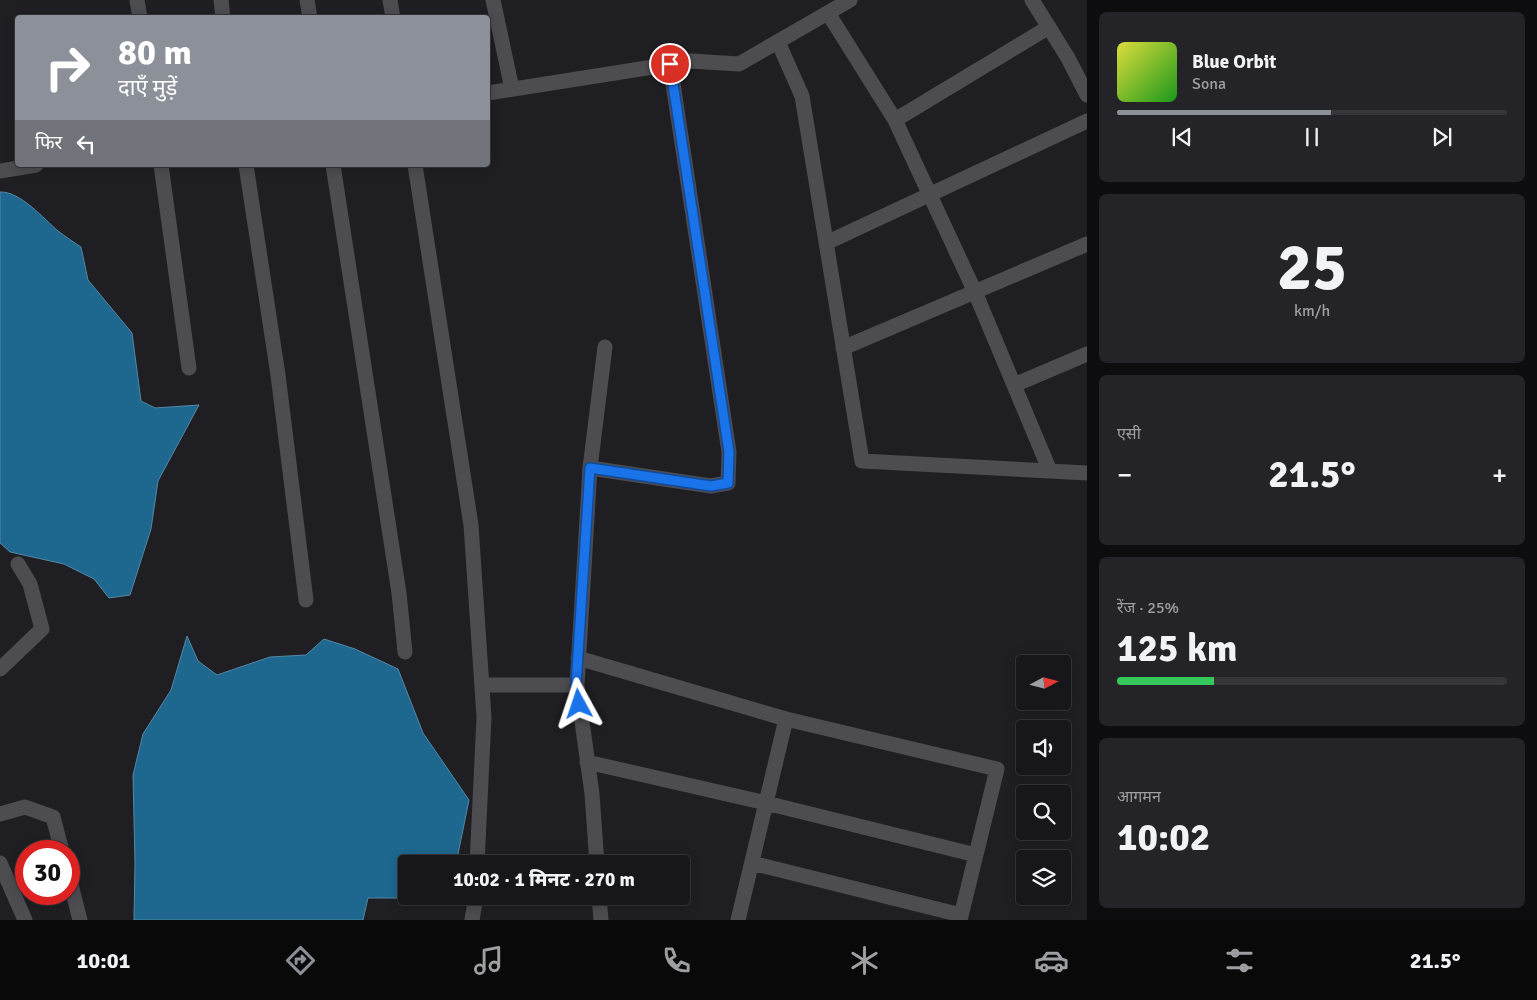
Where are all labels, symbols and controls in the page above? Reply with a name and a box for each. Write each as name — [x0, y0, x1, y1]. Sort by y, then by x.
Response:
text: 80 m — [118, 31, 192, 74]
icon: right — [35, 35, 100, 100]
pin — [649, 43, 691, 85]
icon: arrive — [656, 50, 684, 78]
text: Blue Orbit — [1192, 50, 1276, 74]
text: दाएँ मुड़ें — [118, 74, 177, 101]
text: Sona — [1192, 74, 1226, 94]
icon: previous — [1168, 123, 1196, 151]
icon: pause — [1298, 123, 1326, 151]
icon: next — [1428, 123, 1456, 151]
icon: left — [72, 130, 100, 158]
text: फिर — [35, 131, 62, 155]
text: 25 — [1277, 228, 1347, 308]
text: km/h — [1294, 301, 1330, 321]
text: एसी — [1117, 424, 1141, 444]
text: 21.5° — [1268, 451, 1356, 498]
text: − — [1117, 458, 1132, 492]
text: + — [1492, 458, 1507, 492]
text: रेंज · 25% — [1117, 598, 1179, 618]
text: 125 km — [1117, 625, 1238, 672]
north arrow — [1016, 655, 1071, 710]
map controls — [1016, 655, 1071, 905]
position arrow — [552, 677, 604, 729]
button: sound — [1016, 720, 1071, 775]
button: search — [1016, 785, 1071, 840]
text: आगमन — [1117, 787, 1161, 807]
text: 10:02 — [1117, 814, 1210, 861]
speed limit sign: 30 — [15, 840, 80, 905]
button: layers — [1016, 850, 1071, 905]
text: 10:02 · 1 मिनट · 270 m — [453, 868, 635, 892]
icon: directions — [283, 943, 318, 978]
icon: music — [471, 943, 506, 978]
icon: phone — [659, 943, 694, 978]
icon: climate — [847, 943, 882, 978]
icon: car — [1034, 943, 1069, 978]
icon: filters — [1222, 943, 1257, 978]
text: 10:01 — [76, 947, 130, 974]
text: 21.5° — [1410, 947, 1461, 974]

